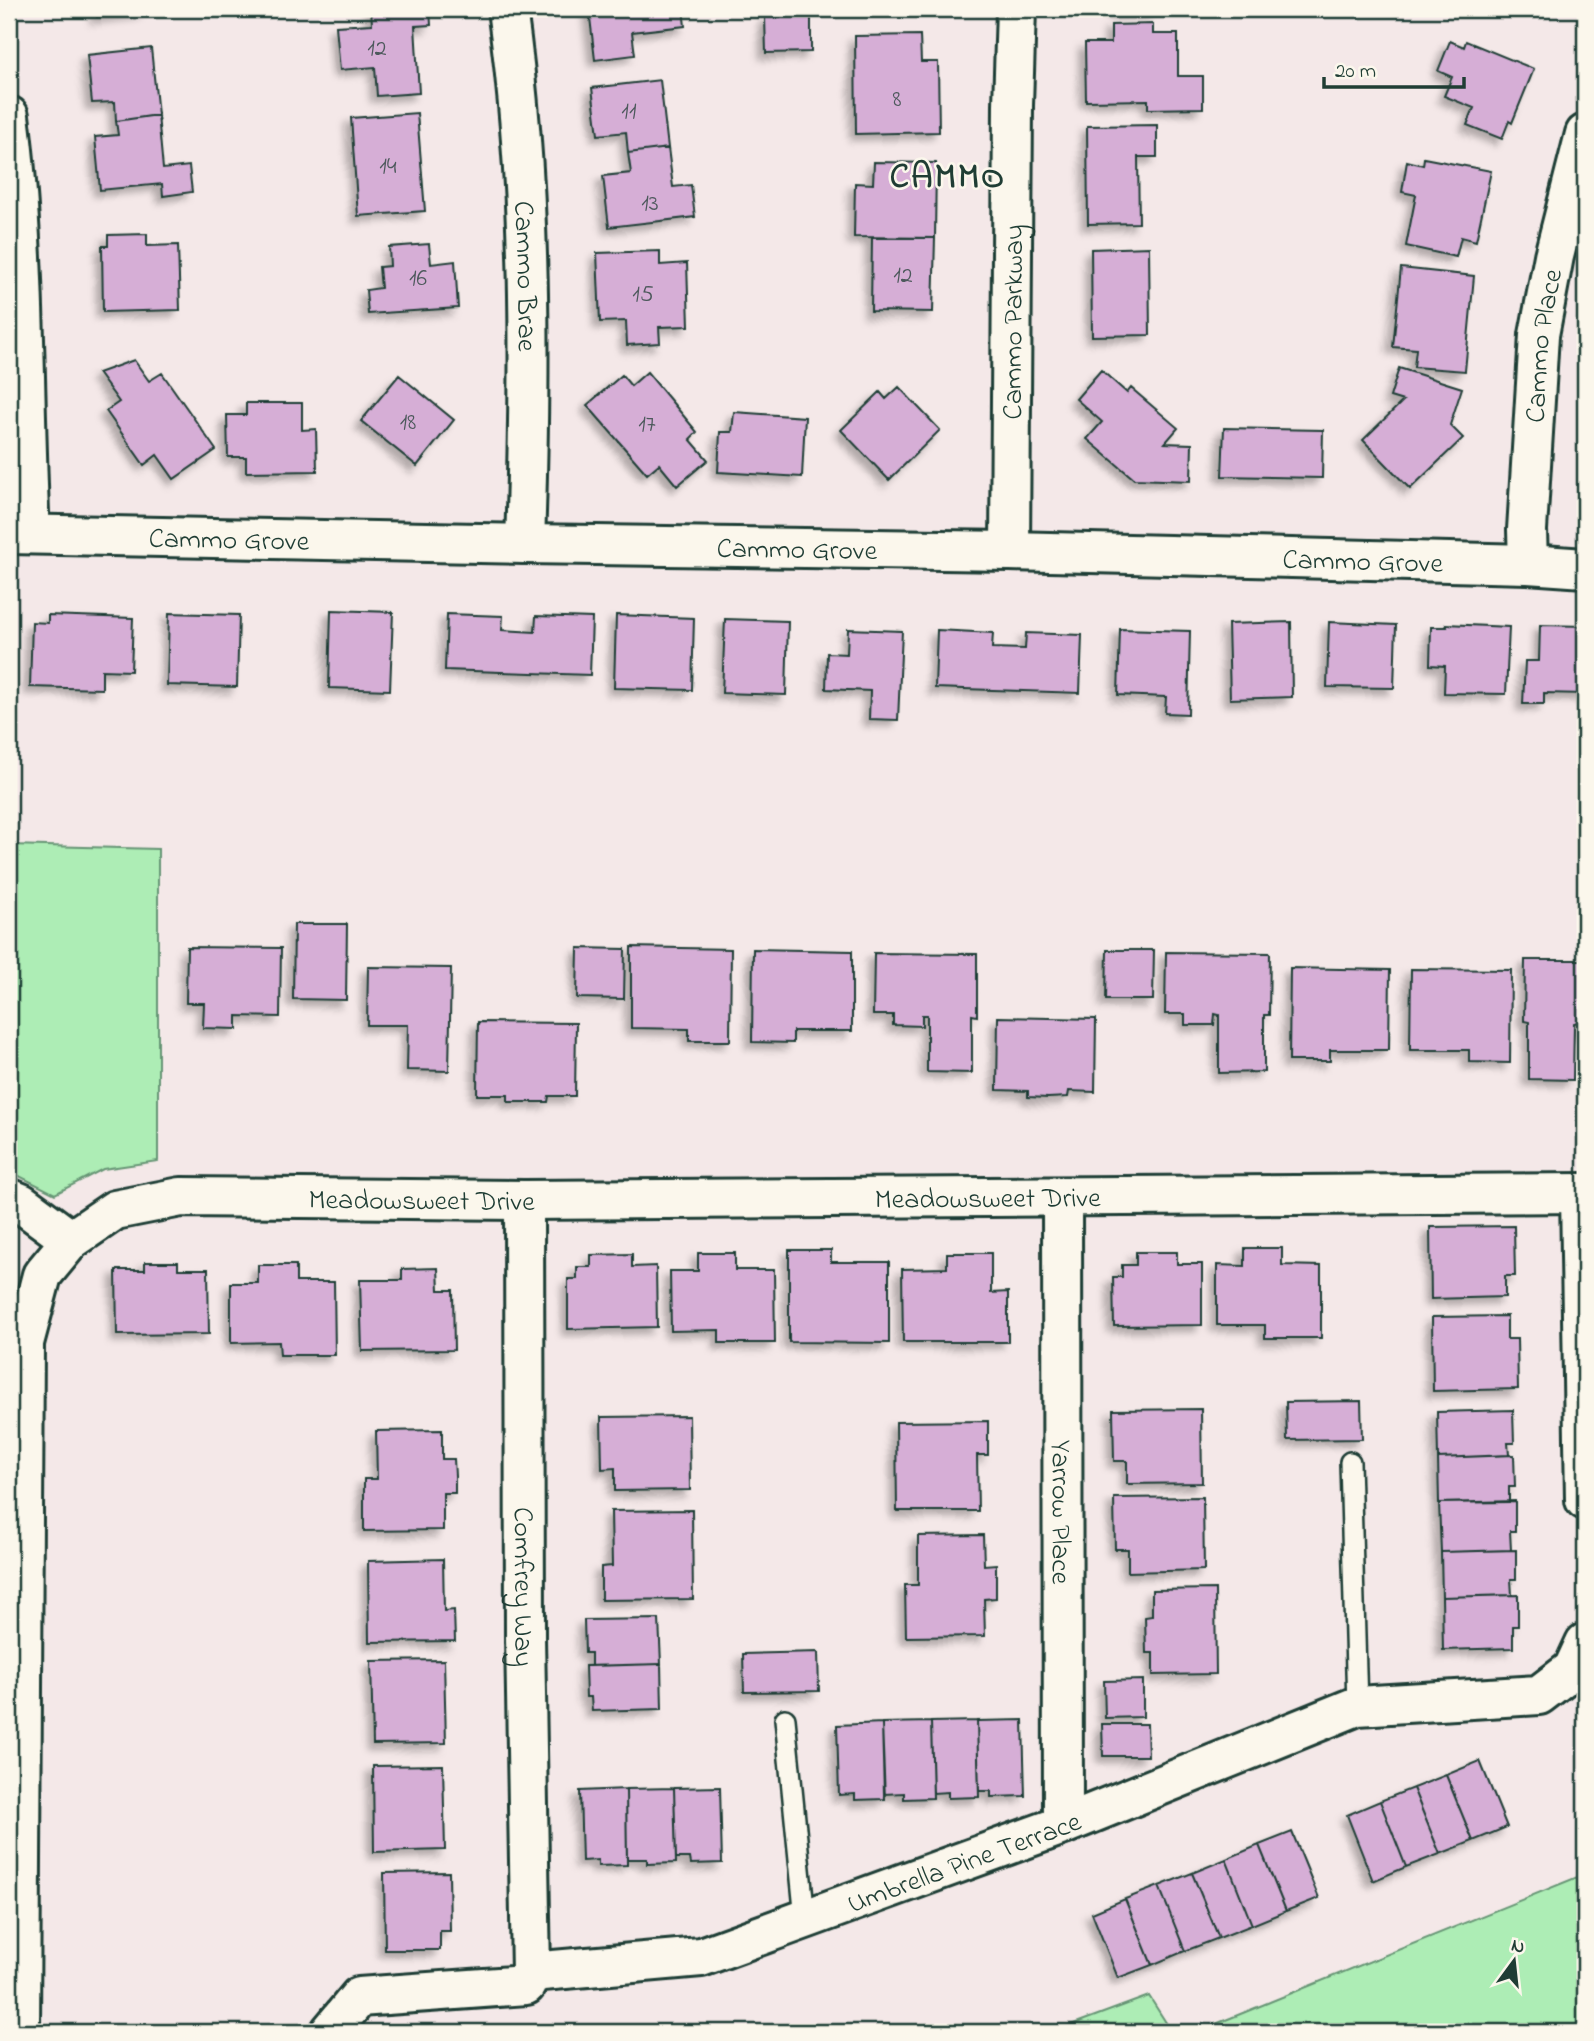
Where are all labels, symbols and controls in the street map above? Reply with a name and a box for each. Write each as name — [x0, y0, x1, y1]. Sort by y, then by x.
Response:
house number: 12 — [367, 32, 387, 67]
scale bar — [1324, 46, 1464, 90]
text: 20 m — [1335, 57, 1376, 87]
house number: 8 — [893, 83, 902, 118]
house number: 11 — [621, 95, 637, 130]
house number: 14 — [379, 150, 397, 185]
district label: CAMMO — [890, 153, 1006, 204]
house number: 13 — [641, 187, 659, 222]
street label: Cammo Brae — [501, 200, 546, 352]
street label: Cammo Parkway — [994, 224, 1036, 420]
house number: 12 — [893, 259, 913, 294]
house number: 16 — [409, 262, 428, 297]
street label: Cammo Place — [1517, 265, 1575, 424]
house number: 15 — [632, 278, 654, 313]
house number: 18 — [400, 406, 416, 441]
house number: 17 — [638, 408, 656, 443]
street label: Cammo Grove — [148, 520, 310, 564]
street label: Cammo Grove — [716, 530, 878, 573]
street label: Cammo Grove — [1282, 541, 1444, 586]
street label: Meadowsweet Drive — [875, 1179, 1101, 1222]
street label: Meadowsweet Drive — [308, 1181, 535, 1224]
street label: Yarrow Place — [1038, 1440, 1080, 1585]
street label: Comfrey Way — [501, 1507, 543, 1667]
street label: Umbrella Pine Terrace — [842, 1803, 1088, 1926]
north arrow — [1478, 1926, 1548, 1996]
text: N — [1508, 1932, 1528, 1962]

